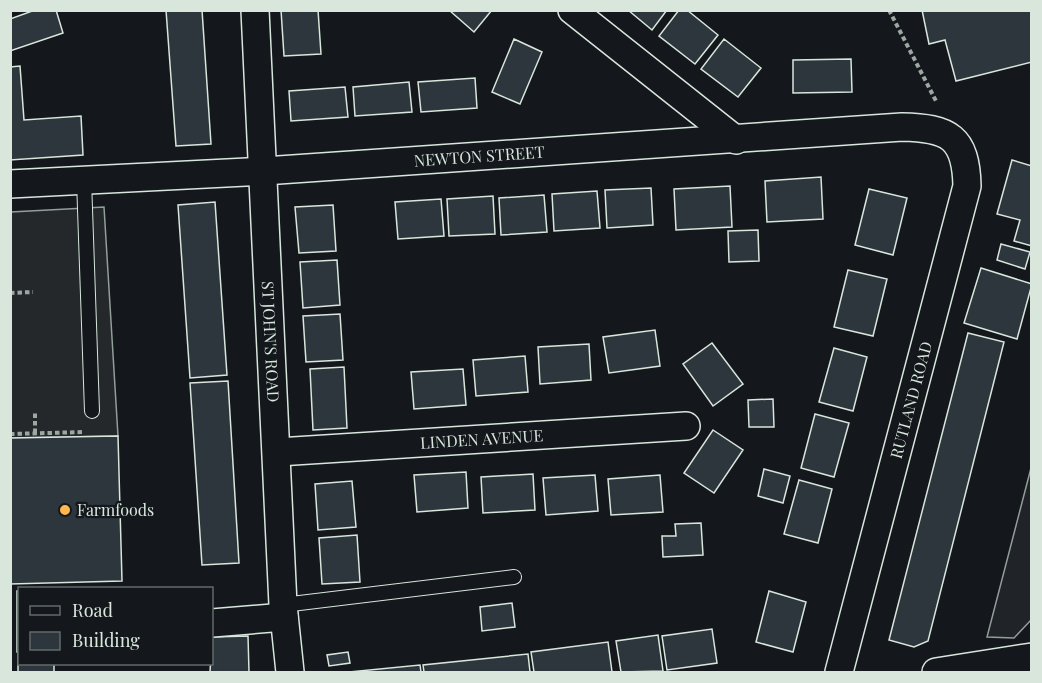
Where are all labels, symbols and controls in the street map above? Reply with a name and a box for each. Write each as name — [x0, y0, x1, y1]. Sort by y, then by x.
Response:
street label: NEWTON STREET — [413, 141, 545, 171]
street label: ST JOHN'S ROAD — [258, 280, 284, 403]
street label: RUTLAND ROAD — [885, 339, 936, 461]
street label: LINDEN AVENUE — [419, 424, 544, 453]
place label: Farmfoods — [77, 499, 154, 520]
marker: Farmfoods — [58, 503, 72, 517]
legend — [18, 587, 213, 665]
text: Road — [72, 598, 113, 622]
text: Building — [72, 628, 140, 652]

